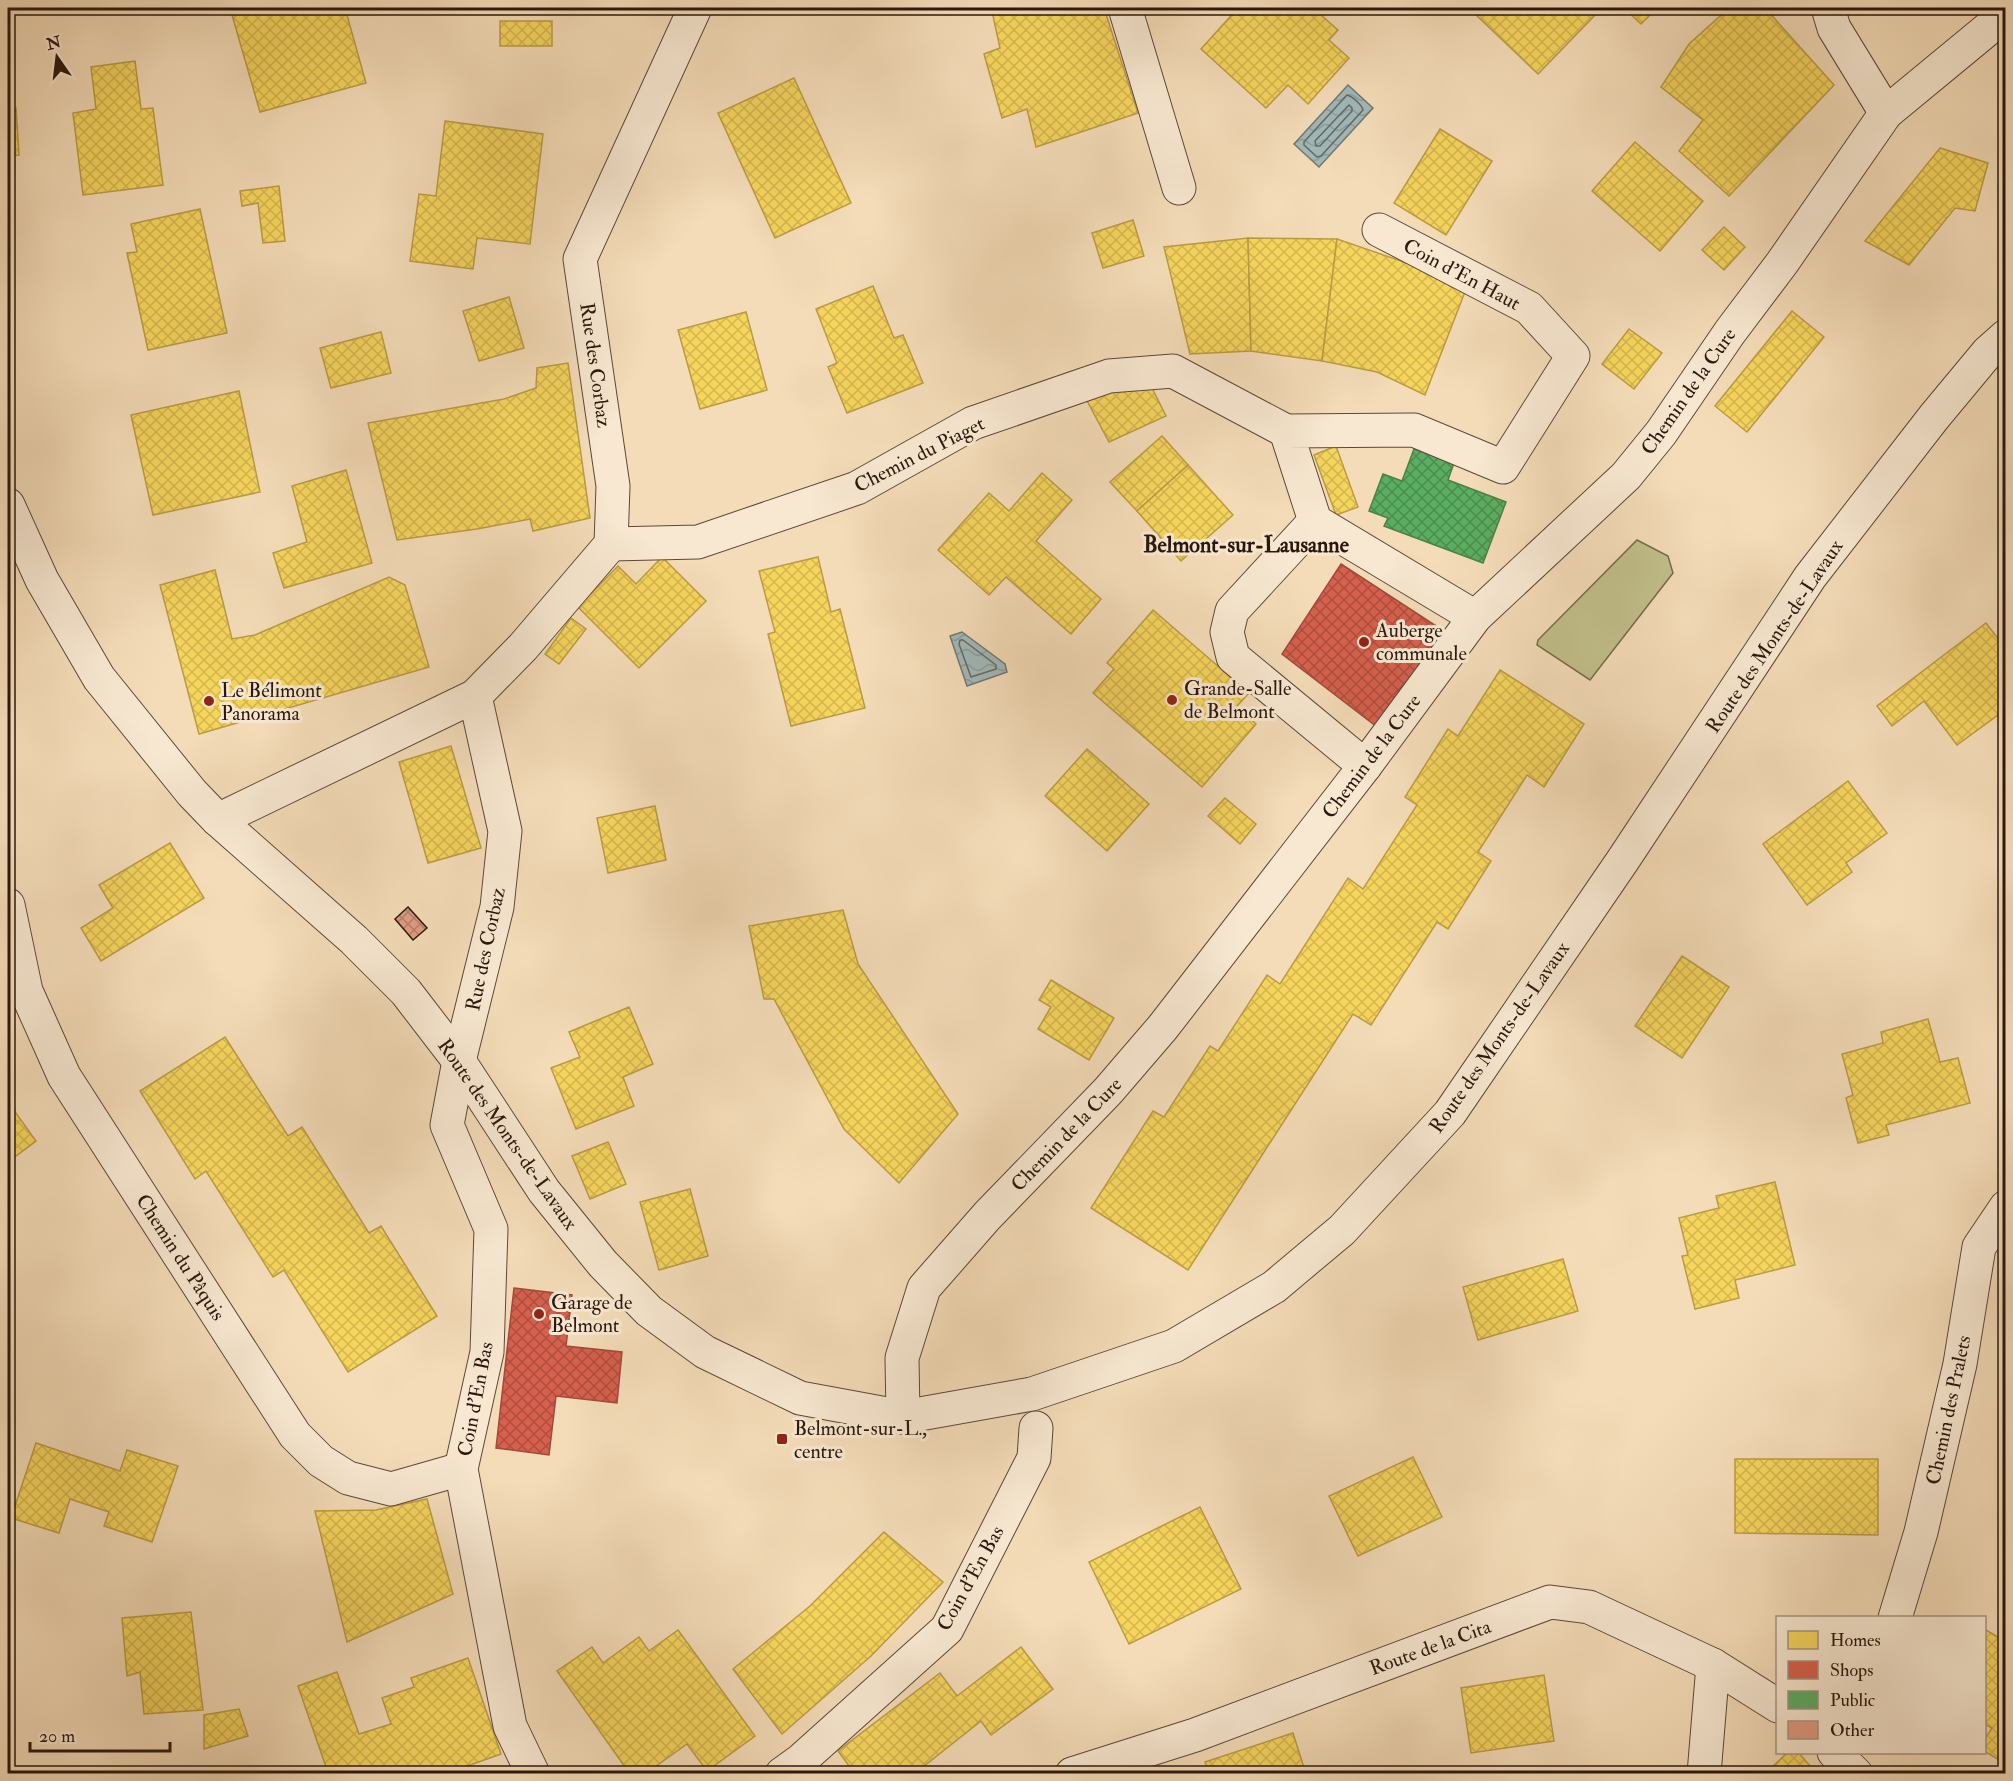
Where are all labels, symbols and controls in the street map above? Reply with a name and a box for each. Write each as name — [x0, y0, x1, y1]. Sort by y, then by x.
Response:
north arrow — [27, 27, 87, 87]
text: N — [43, 32, 64, 55]
street label: Coin d'En Haut — [1399, 233, 1525, 316]
street label: Rue des Corbaz — [574, 301, 617, 429]
street label: Chemin de la Cure — [1635, 323, 1741, 460]
street label: Chemin du Piaget — [850, 411, 989, 498]
district label: Belmont-sur-Lausanne — [1143, 531, 1350, 559]
street label: Route des Monts-de-Lavaux — [1700, 535, 1849, 738]
place label: Auberge communale — [1375, 618, 1467, 666]
marker: Auberge communale — [1357, 635, 1371, 649]
place label: Grande-Salle de Belmont — [1184, 676, 1291, 724]
place label: Le Bélimont Panorama — [221, 678, 322, 726]
street label: Chemin de la Cure — [1316, 689, 1426, 823]
marker: Grande-Salle de Belmont — [1165, 693, 1179, 707]
marker: Le Bélimont Panorama — [202, 694, 216, 708]
street label: Rue des Corbaz — [460, 885, 511, 1013]
street label: Route des Monts-de-Lavaux — [1424, 937, 1575, 1138]
street label: Route des Monts-de-Lavaux — [432, 1034, 583, 1235]
street label: Chemin de la Cure — [1005, 1072, 1127, 1197]
street label: Chemin du Pâquis — [130, 1189, 231, 1325]
place label: Garage de Belmont — [551, 1290, 632, 1338]
marker: Garage de Belmont — [532, 1307, 546, 1321]
street label: Chemin des Pralets — [1920, 1333, 1977, 1487]
street label: Coin d'En Bas — [452, 1340, 499, 1458]
place label: Belmont-sur-L., centre — [794, 1416, 927, 1464]
marker: Belmont-sur-L., centre — [775, 1432, 789, 1446]
street label: Coin d'En Bas — [931, 1521, 1010, 1635]
street label: Route de la Cita — [1366, 1614, 1495, 1681]
legend — [1776, 1616, 1986, 1754]
text: Homes — [1830, 1629, 1881, 1652]
text: Shops — [1830, 1659, 1873, 1682]
text: Public — [1830, 1689, 1875, 1712]
scale bar — [30, 1715, 170, 1753]
text: Other — [1830, 1719, 1874, 1742]
text: 20 m — [39, 1725, 75, 1748]

